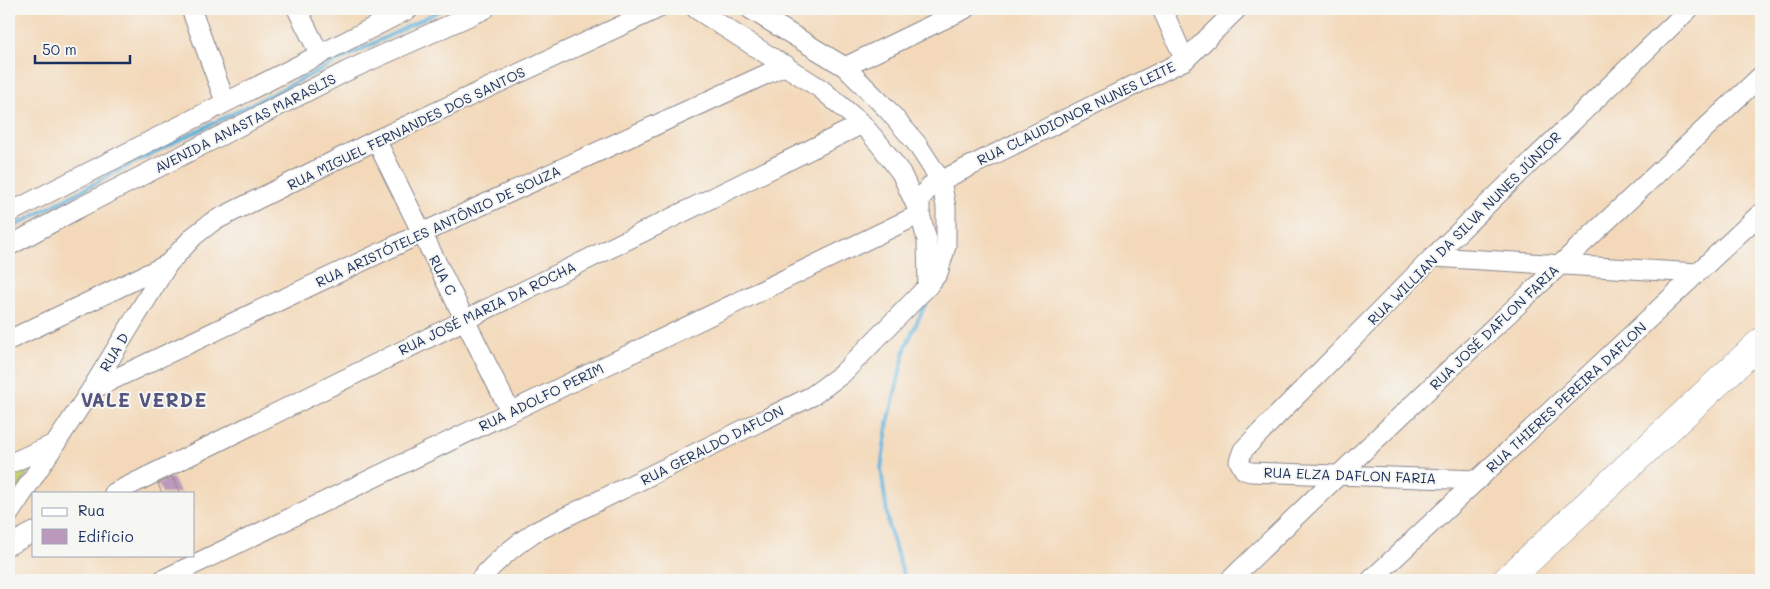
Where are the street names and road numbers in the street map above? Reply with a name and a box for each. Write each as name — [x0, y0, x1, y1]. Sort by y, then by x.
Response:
street label: RUA CLAUDIONOR NUNES LEITE — [974, 57, 1178, 169]
street label: RUA MIGUEL FERNANDES DOS SANTOS — [284, 62, 528, 194]
street label: AVENIDA ANASTAS MARASLIS — [151, 69, 339, 177]
street label: RUA WILLIAN DA SILVA NUNES JÚNIOR — [1363, 127, 1565, 329]
street label: RUA ARISTÓTELES ANTÔNIO DE SOUZA — [312, 161, 564, 291]
street label: RUA C — [425, 252, 461, 298]
street label: RUA JOSÉ MARIA DA ROCHA — [395, 257, 579, 359]
street label: RUA JOSÉ DAFLON FARIA — [1425, 260, 1563, 394]
street label: RUA THIERES PEREIRA DAFLON — [1482, 318, 1650, 476]
street label: RUA D — [95, 329, 133, 375]
street label: RUA ADOLFO PERIM — [475, 359, 607, 435]
street label: RUA GERALDO DAFLON — [637, 401, 787, 489]
street label: RUA ELZA DAFLON FARIA — [1263, 462, 1437, 488]

